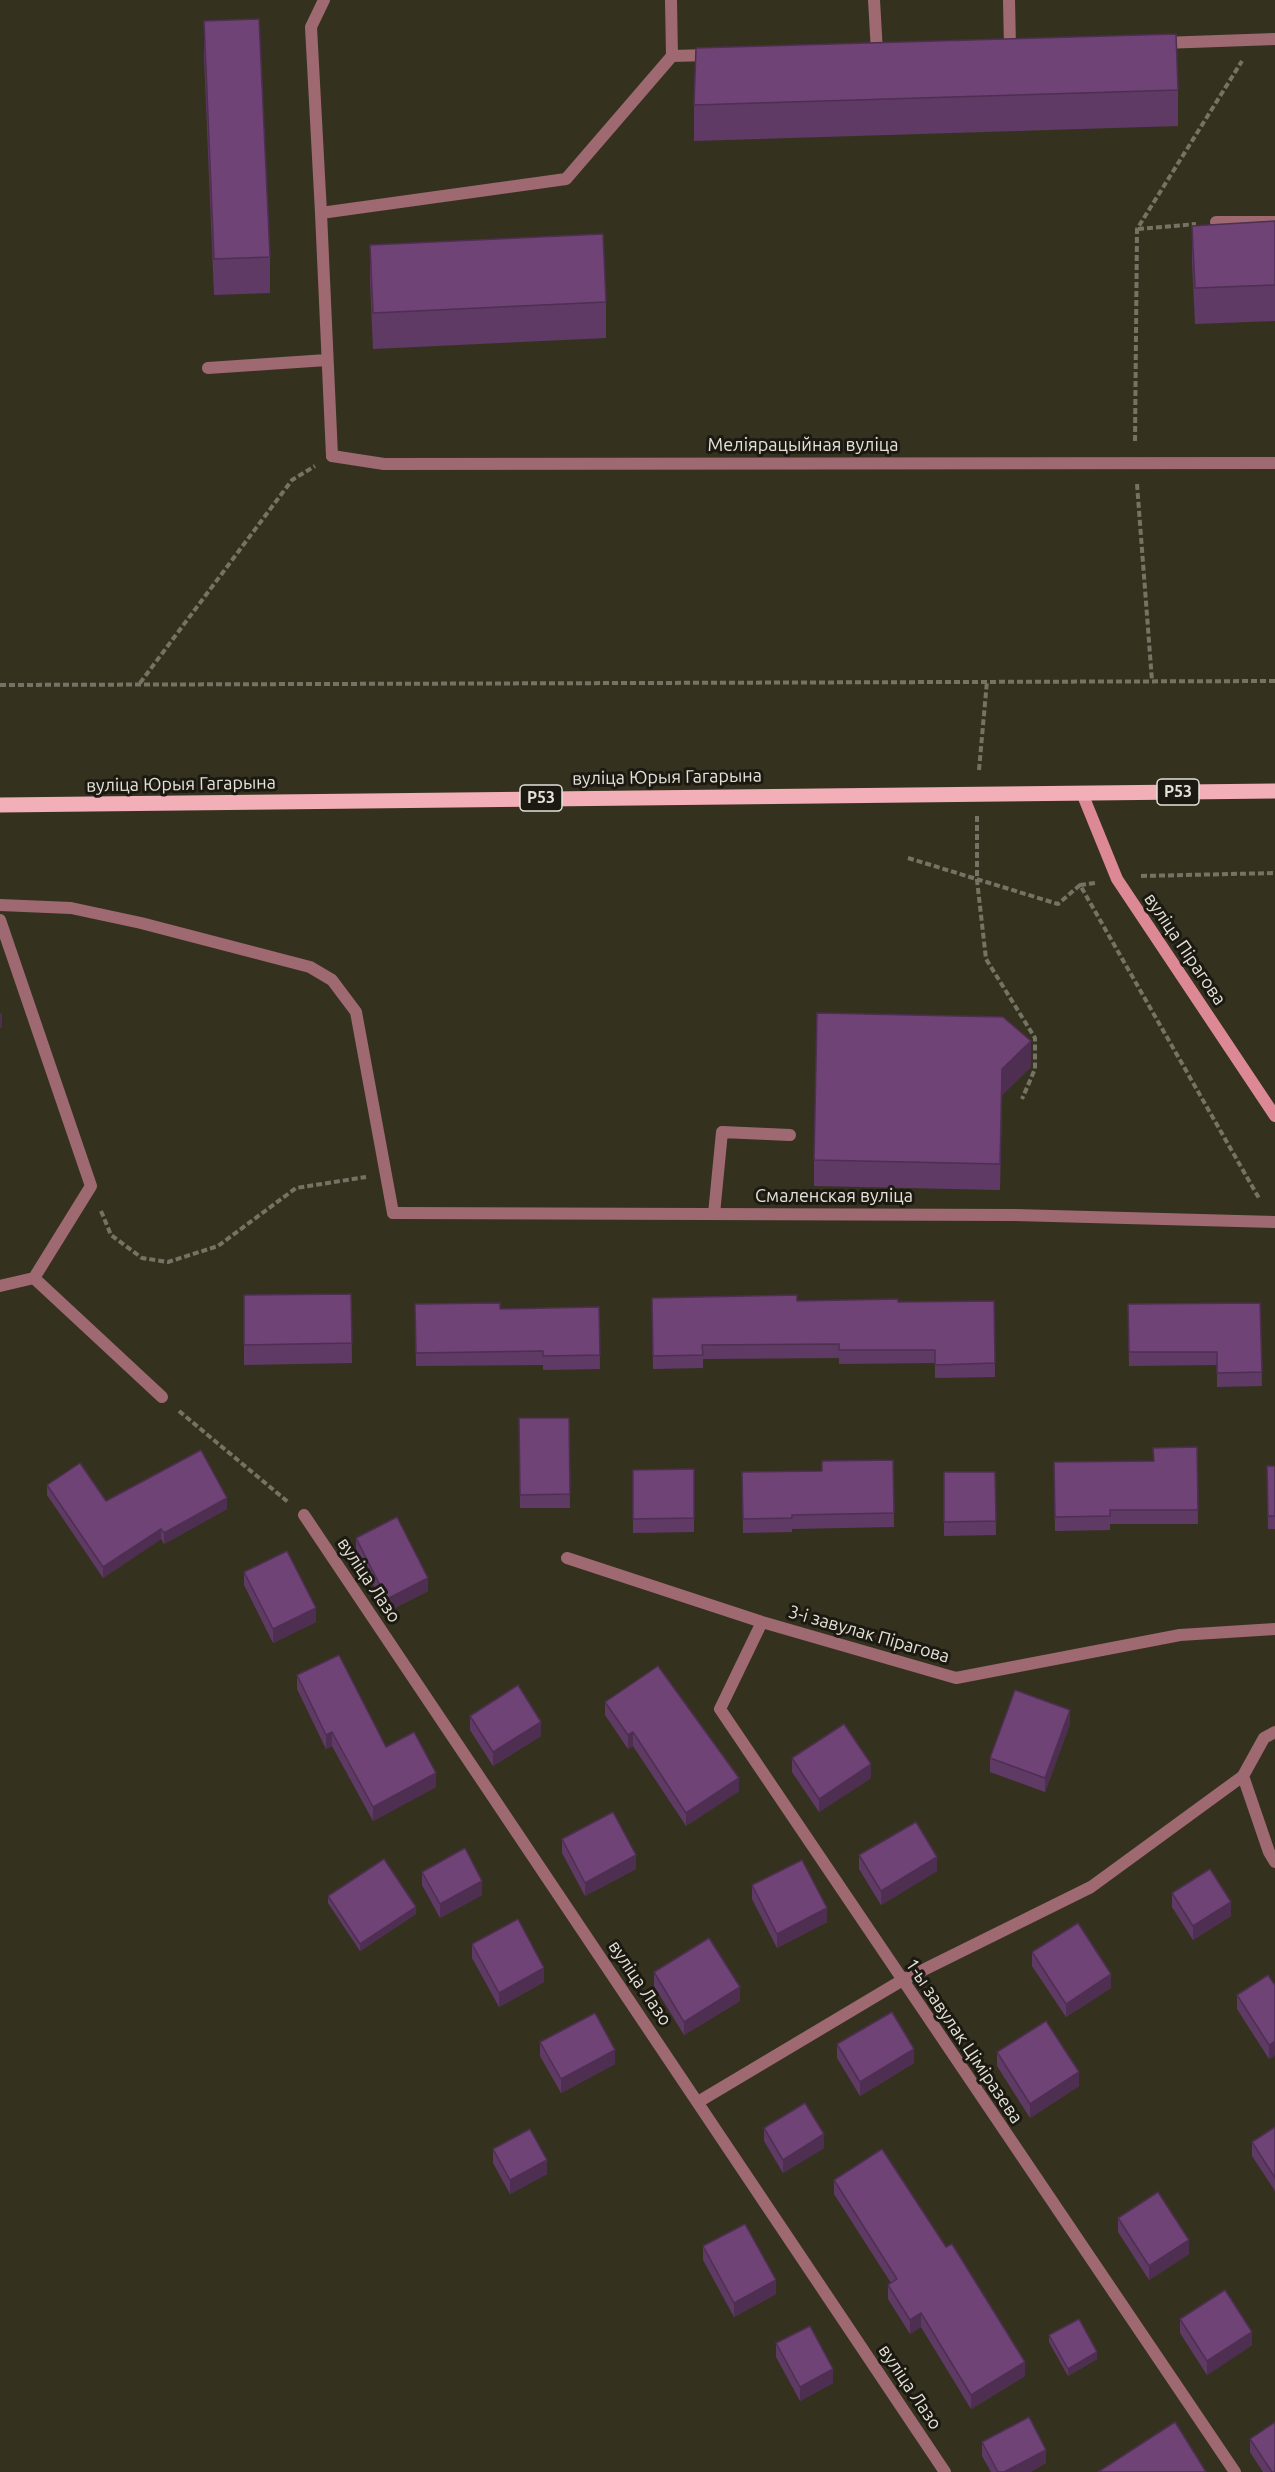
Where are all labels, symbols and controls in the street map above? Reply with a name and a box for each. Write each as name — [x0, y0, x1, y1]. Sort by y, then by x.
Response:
street label: Меліярацыйная вуліца — [708, 434, 898, 456]
street label: вуліца Юрыя Гагарына — [572, 765, 762, 789]
street label: вуліца Юрыя Гагарына — [86, 772, 276, 796]
road number: Р53 — [1157, 779, 1199, 805]
road number: Р53 — [520, 785, 562, 811]
street label: вуліца Пірагова — [1140, 889, 1230, 1009]
street label: Смаленская вуліца — [755, 1185, 913, 1207]
street label: вуліца Лазо — [333, 1533, 405, 1627]
street label: 3-і завулак Пірагова — [786, 1601, 952, 1667]
street label: вуліца Лазо — [604, 1936, 676, 2030]
street label: 1-ы завулак Ціміразева — [901, 1954, 1027, 2128]
street label: вуліца Лазо — [874, 2340, 946, 2434]

